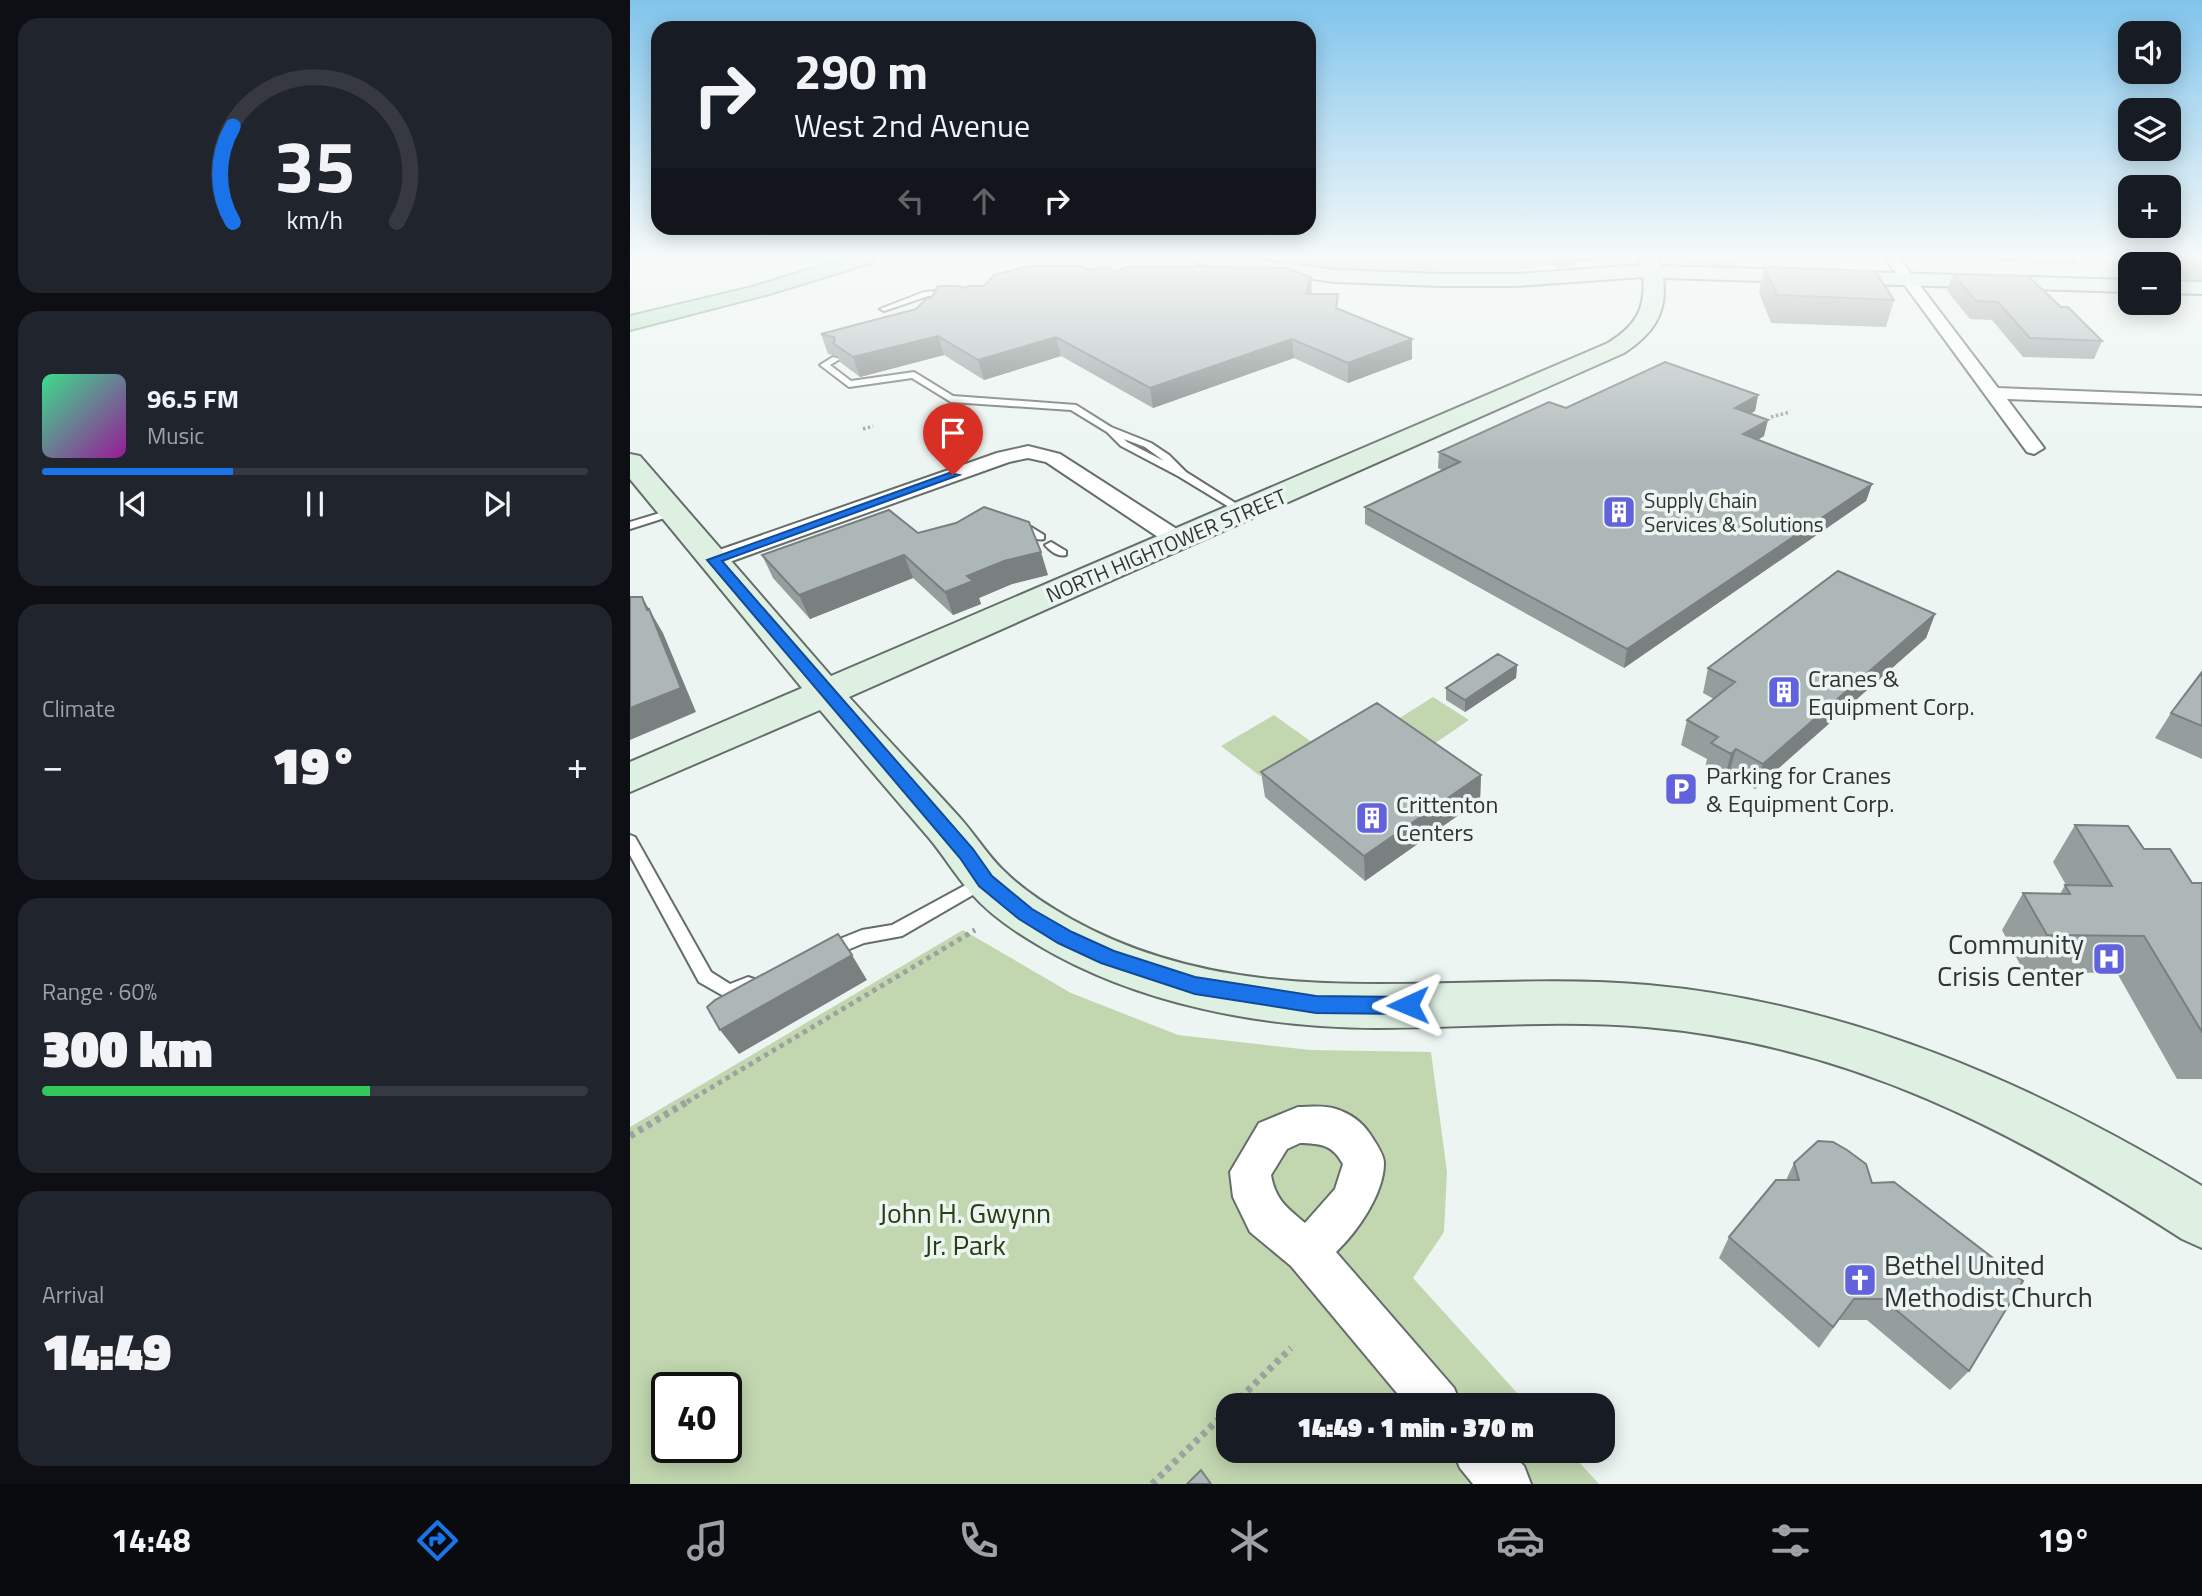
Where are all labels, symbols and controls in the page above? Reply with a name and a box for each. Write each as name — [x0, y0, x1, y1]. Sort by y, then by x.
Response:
map controls — [2118, 21, 2181, 315]
button: sound — [2118, 21, 2181, 84]
text: 290 m — [794, 33, 928, 108]
icon: right — [679, 49, 770, 140]
button: layers — [2118, 98, 2181, 161]
text: West 2nd Avenue — [794, 101, 1030, 149]
text: 35 — [274, 110, 356, 220]
button: + — [2118, 175, 2181, 238]
icon: left — [892, 182, 930, 220]
icon: ahead — [965, 182, 1003, 220]
icon: right — [1038, 182, 1076, 220]
text: km/h — [287, 200, 343, 238]
button: − — [2118, 252, 2181, 315]
text: 96.5 FM — [147, 379, 239, 418]
pin — [923, 403, 983, 475]
icon: arrive — [934, 414, 972, 452]
text: Music — [147, 418, 204, 453]
street label: NORTH HIGHTOWER STREET — [1041, 480, 1291, 610]
place label: Supply Chain Services & Solutions — [1644, 484, 1824, 540]
icon: previous — [114, 485, 152, 523]
icon: pause — [296, 485, 334, 523]
icon: next — [478, 485, 516, 523]
building icon: Supply Chain Services & Solutions — [1600, 493, 1638, 531]
place label: Cranes & Equipment Corp. — [1808, 660, 1975, 724]
building icon: Cranes & Equipment Corp. — [1765, 673, 1803, 711]
text: Climate — [42, 691, 115, 726]
text: 19° — [272, 725, 358, 804]
text: − — [42, 736, 63, 794]
text: + — [567, 736, 588, 794]
place label: Parking for Cranes & Equipment Corp. — [1706, 757, 1894, 821]
parking icon: Parking for Cranes & Equipment Corp. — [1662, 770, 1700, 808]
place label: Crittenton Centers — [1396, 786, 1498, 850]
building icon: Crittenton Centers — [1353, 799, 1391, 837]
place label: Community Crisis Center — [1937, 922, 2084, 997]
hospital icon: Community Crisis Center — [2090, 940, 2128, 978]
position arrow — [1371, 968, 1445, 1042]
text: Range · 60% — [42, 974, 157, 1009]
text: 300 km — [42, 1008, 213, 1087]
park label: John H. Gwynn Jr. Park — [879, 1191, 1051, 1266]
place label: Bethel United Methodist Church — [1884, 1243, 2093, 1318]
church icon: Bethel United Methodist Church — [1841, 1261, 1879, 1299]
text: Arrival — [42, 1277, 104, 1312]
text: 14:49 — [42, 1311, 171, 1390]
speed limit sign: 40 — [651, 1372, 742, 1463]
text: 14:49 · 1 min · 370 m — [1297, 1408, 1534, 1447]
text: 14:48 — [111, 1516, 191, 1564]
icon: directions — [413, 1516, 462, 1565]
icon: music — [683, 1516, 732, 1565]
icon: phone — [954, 1516, 1003, 1565]
icon: climate — [1225, 1516, 1274, 1565]
icon: car — [1496, 1516, 1545, 1565]
icon: filters — [1766, 1516, 1815, 1565]
text: 19° — [2037, 1516, 2091, 1564]

